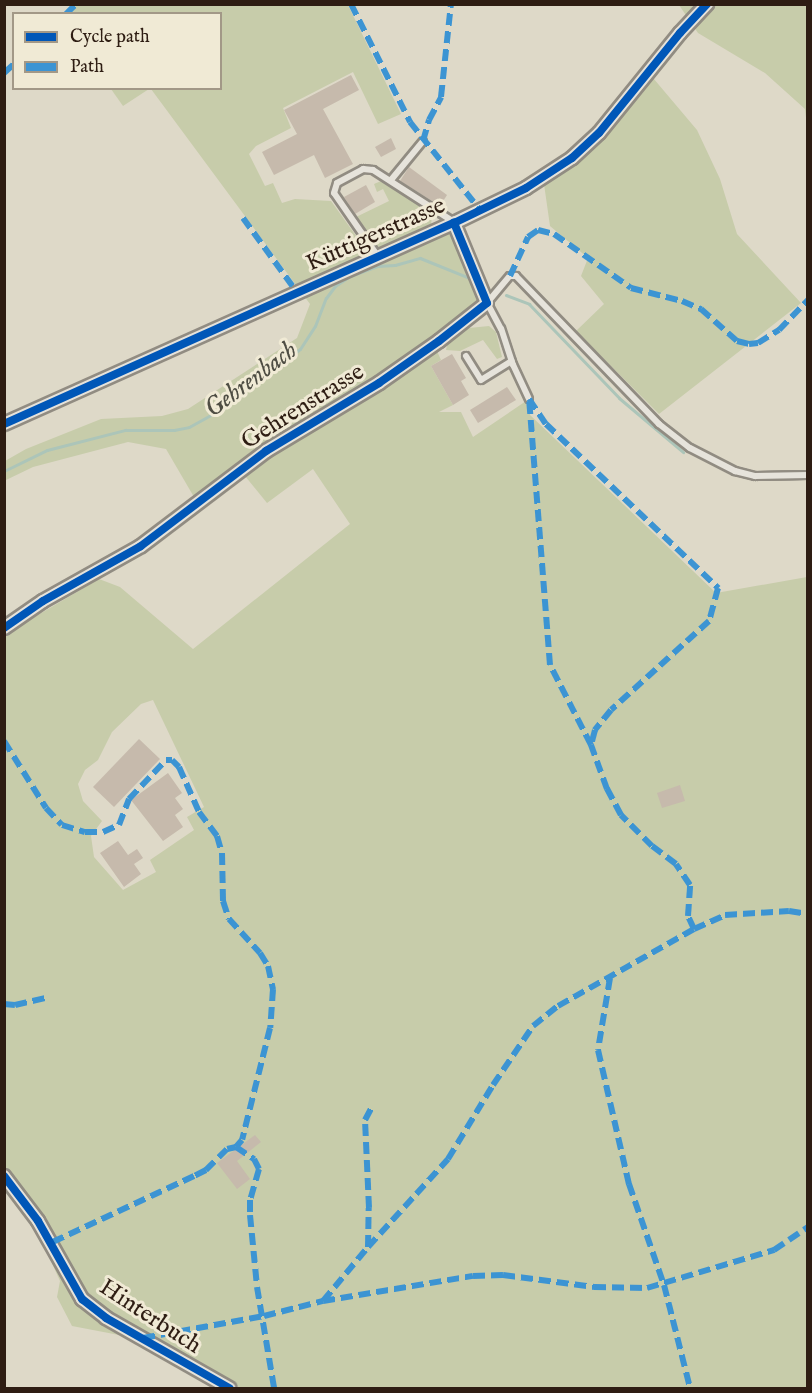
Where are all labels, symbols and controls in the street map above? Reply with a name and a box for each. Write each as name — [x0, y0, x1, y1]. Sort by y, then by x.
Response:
legend — [12, 12, 222, 90]
text: Cycle path — [70, 26, 150, 49]
text: Path — [70, 56, 104, 79]
street label: Küttigerstrasse — [302, 192, 450, 278]
water label: Gehrenbach — [199, 335, 303, 425]
street label: Gehrenstrasse — [236, 358, 370, 456]
street label: Hinterbuch — [93, 1273, 207, 1361]

